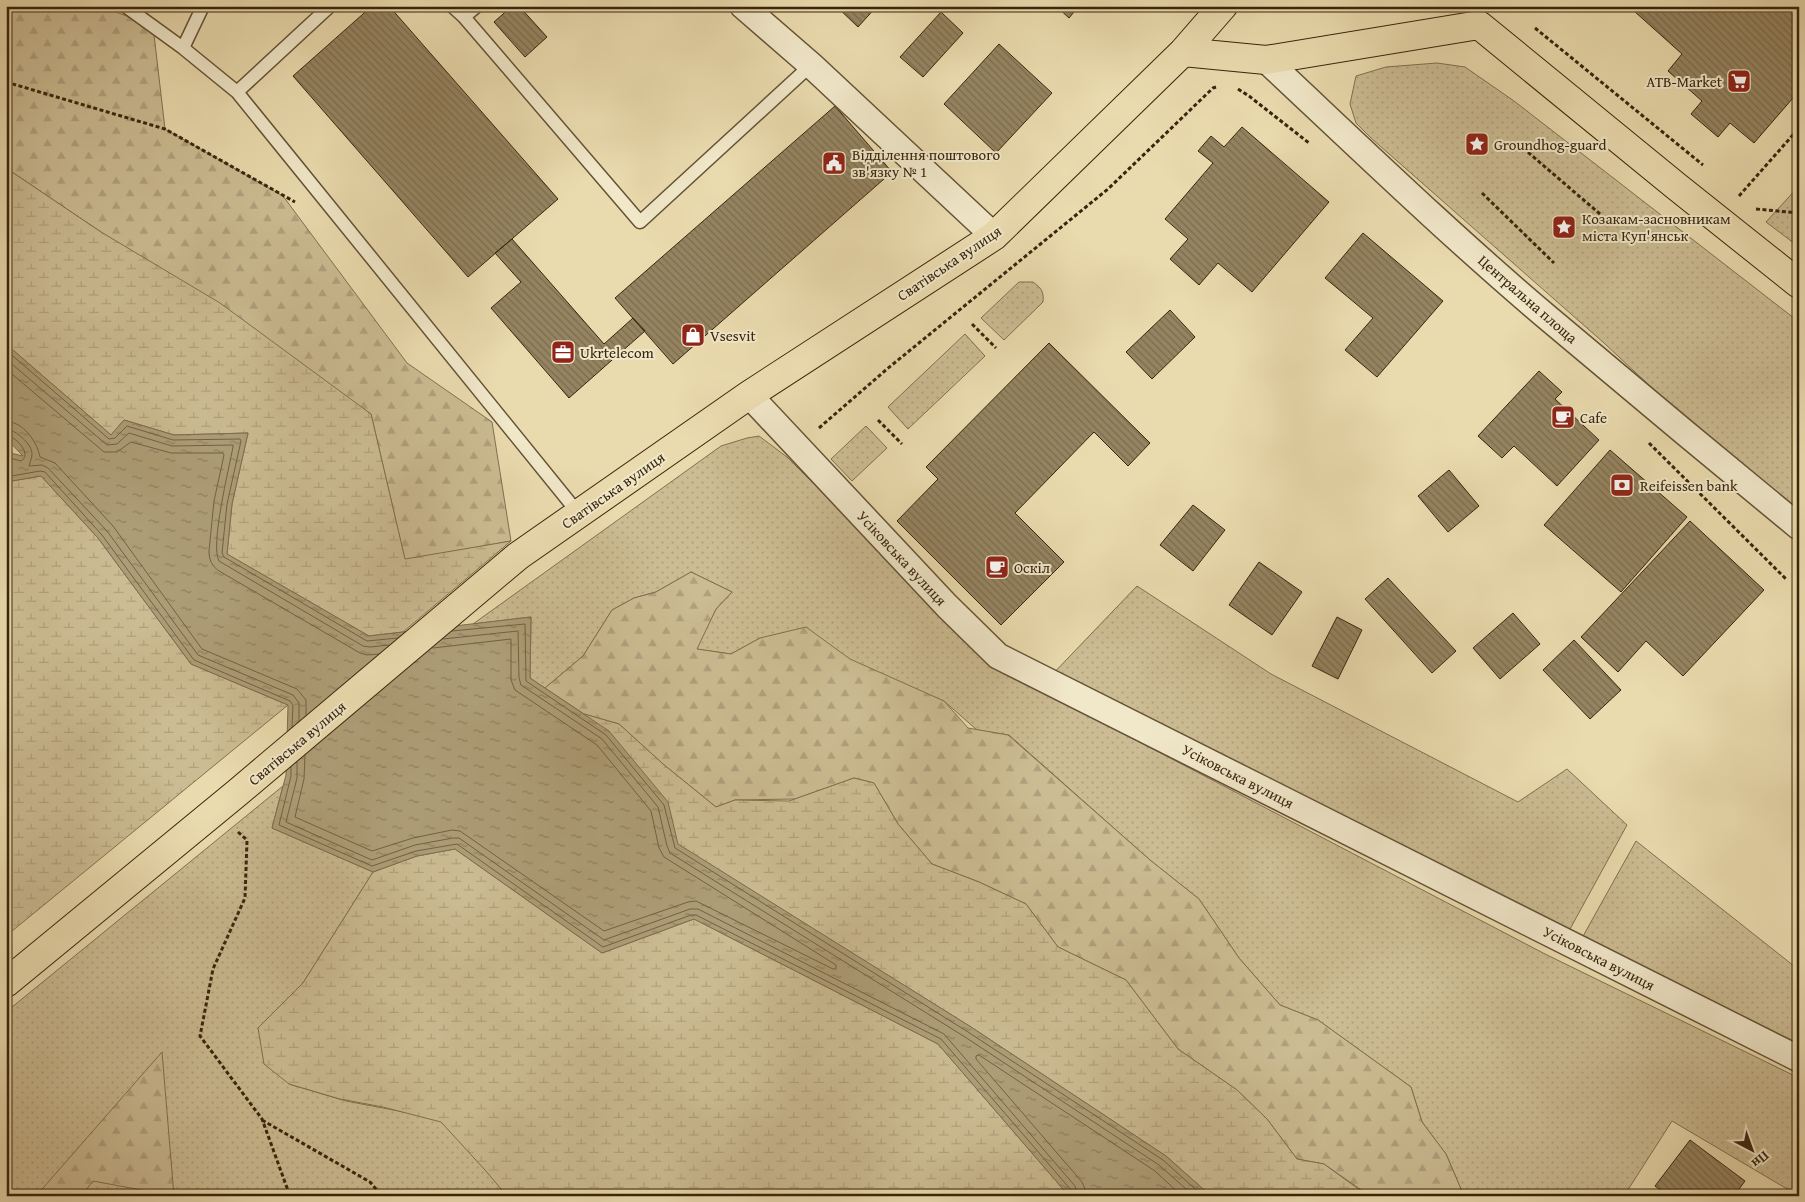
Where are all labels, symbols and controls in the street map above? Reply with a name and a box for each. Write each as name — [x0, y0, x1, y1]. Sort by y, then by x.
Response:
supermarket icon: ATB-Market — [1726, 68, 1752, 94]
place label: ATB-Market — [1646, 71, 1723, 92]
place icon: Groundhog-guard — [1464, 131, 1490, 157]
place label: Groundhog-guard — [1494, 134, 1606, 155]
place label: Відділення поштового зв'язку № 1 — [852, 144, 1001, 182]
public building icon: Відділення поштового зв'язку № 1 — [821, 150, 847, 176]
place label: Козакам-засновникам міста Куп'янськ — [1582, 208, 1731, 246]
place icon: Козакам-засновникам міста Куп'янськ — [1551, 214, 1577, 240]
street label: Сватівська вулиця — [893, 220, 1006, 306]
street label: Центральна площа — [1474, 250, 1583, 349]
shop icon: Vsesvit — [680, 322, 706, 348]
place label: Vsesvit — [710, 325, 756, 346]
office icon: Ukrtelecom — [550, 339, 576, 365]
place label: Ukrtelecom — [580, 342, 655, 363]
cafe icon: Cafe — [1550, 404, 1576, 430]
place label: Cafe — [1580, 407, 1607, 428]
street label: Сватівська вулиця — [557, 446, 669, 533]
bank icon: Reifeissen bank — [1609, 472, 1635, 498]
place label: Reifeissen bank — [1640, 475, 1738, 496]
street label: Усіковська вулиця — [852, 506, 952, 610]
cafe icon: Оскіл — [984, 554, 1010, 580]
place label: Оскіл — [1014, 557, 1050, 578]
street label: Сватівська вулиця — [244, 696, 351, 790]
street label: Усіковська вулиця — [1178, 739, 1298, 813]
street label: Усіковська вулиця — [1539, 921, 1659, 995]
north arrow — [1728, 1124, 1778, 1174]
text: Пн — [1747, 1146, 1774, 1174]

